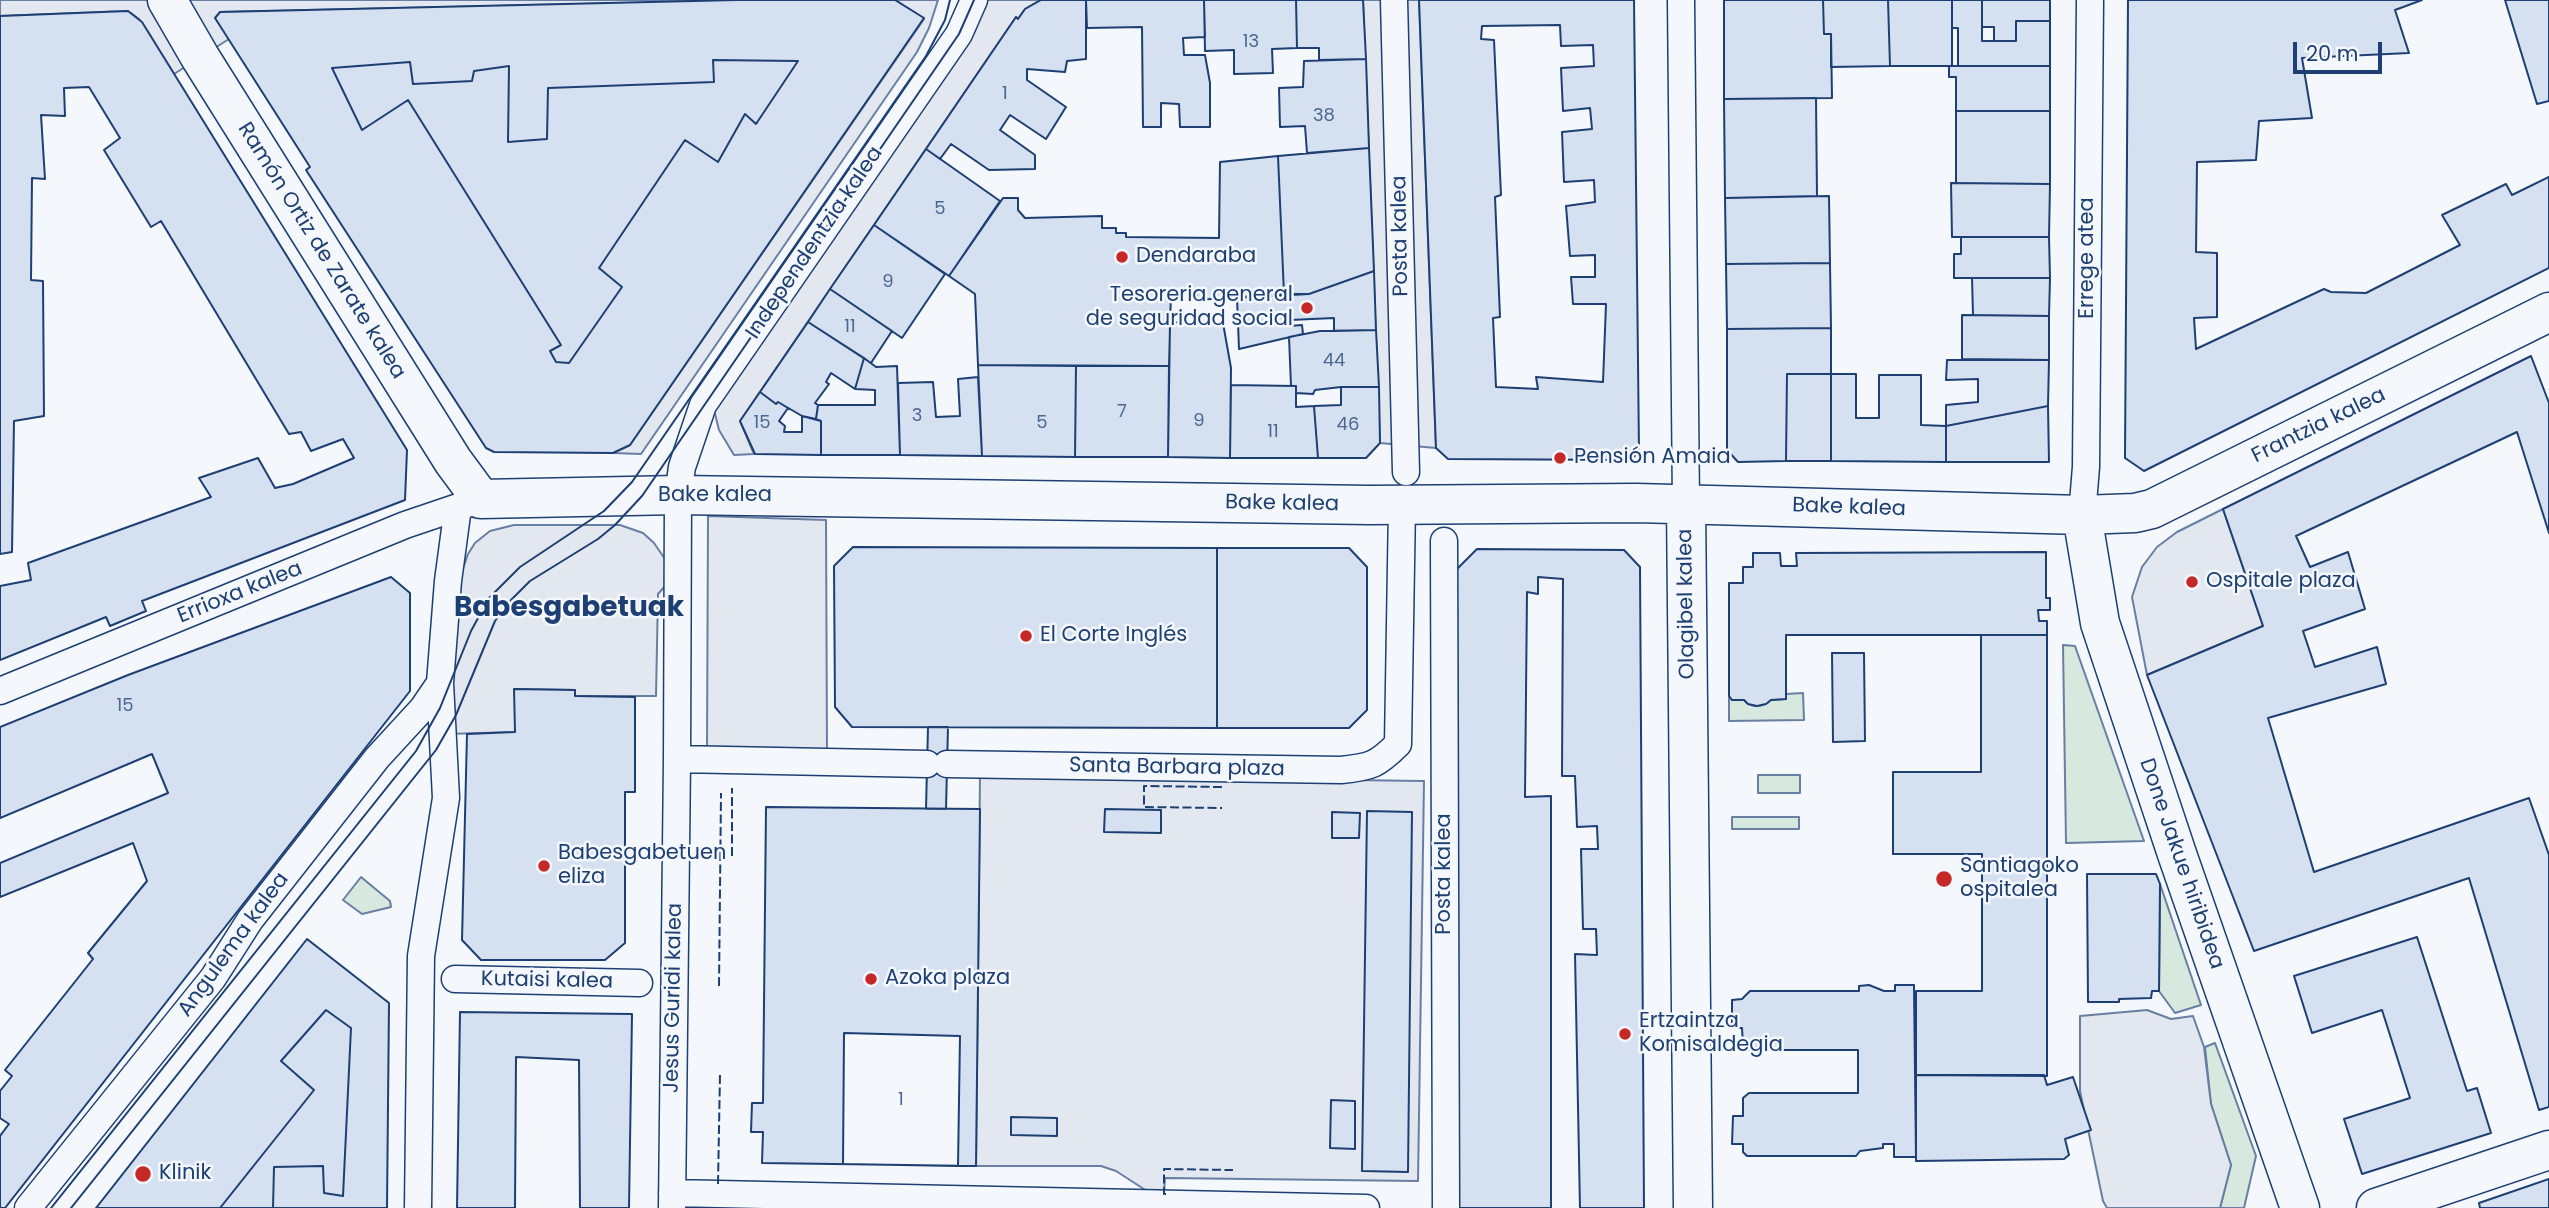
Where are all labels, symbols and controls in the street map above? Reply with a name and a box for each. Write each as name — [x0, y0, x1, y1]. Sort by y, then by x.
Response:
scale bar — [2297, 28, 2386, 72]
house number: 13 — [1243, 31, 1259, 53]
text: 20 m — [2306, 39, 2359, 68]
house number: 1 — [1002, 83, 1008, 105]
house number: 38 — [1313, 105, 1335, 127]
street label: Ramón Ortiz de Zarate kalea — [231, 118, 411, 384]
street label: Independentzia kalea — [741, 142, 889, 344]
street label: Posta kalea — [1387, 175, 1415, 297]
street label: Errege atea — [2075, 197, 2101, 319]
house number: 5 — [934, 198, 946, 220]
place label: Dendaraba — [1136, 244, 1256, 270]
marker: Dendaraba — [1114, 249, 1130, 265]
house number: 9 — [882, 271, 894, 293]
place label: Tesoreria general de seguridad social — [1086, 283, 1293, 333]
marker: Tesoreria general de seguridad social — [1299, 300, 1315, 316]
house number: 11 — [844, 316, 856, 338]
house number: 44 — [1323, 350, 1345, 372]
street label: Frantzia kalea — [2248, 383, 2390, 469]
house number: 7 — [1117, 401, 1127, 423]
house number: 3 — [912, 405, 922, 427]
house number: 9 — [1193, 410, 1205, 432]
house number: 15 — [753, 412, 771, 434]
house number: 5 — [1036, 412, 1048, 434]
house number: 46 — [1337, 414, 1359, 436]
house number: 11 — [1267, 421, 1279, 443]
place label: Pensión Amaia — [1574, 445, 1731, 471]
marker: Pensión Amaia — [1552, 450, 1568, 466]
street label: Bake kalea — [658, 483, 772, 509]
street label: Bake kalea — [1225, 490, 1339, 518]
street label: Bake kalea — [1792, 493, 1906, 523]
street label: Olagibel kalea — [1673, 528, 1701, 680]
street label: Errioxa kalea — [174, 557, 306, 629]
place label: Ospitale plaza — [2206, 569, 2356, 595]
marker: Ospitale plaza — [2184, 574, 2200, 590]
district label: Babesgabetuak — [454, 592, 684, 626]
place label: El Corte Inglés — [1040, 623, 1187, 649]
marker: El Corte Inglés — [1018, 628, 1034, 644]
house number: 15 — [116, 695, 134, 717]
street label: Santa Barbara plaza — [1069, 754, 1285, 782]
street label: Done Jakue hiribidea — [2133, 755, 2229, 973]
street label: Posta kalea — [1432, 813, 1458, 935]
place label: Babesgabetuen eliza — [558, 841, 726, 891]
place label: Santiagoko ospitalea — [1960, 854, 2079, 904]
marker: Babesgabetuen eliza — [536, 858, 552, 874]
street label: Angulema kalea — [173, 868, 295, 1022]
marker: Santiagoko ospitalea — [1934, 869, 1954, 889]
street label: Jesus Guridi kalea — [660, 903, 688, 1093]
place label: Azoka plaza — [885, 966, 1010, 992]
street label: Kutaisi kalea — [481, 967, 613, 995]
marker: Azoka plaza — [863, 971, 879, 987]
place label: Ertzaintza Komisaldegia — [1639, 1009, 1783, 1059]
marker: Ertzaintza Komisaldegia — [1617, 1026, 1633, 1042]
house number: 1 — [898, 1089, 904, 1111]
place label: Klinik — [159, 1161, 211, 1187]
marker: Klinik — [133, 1164, 153, 1184]

